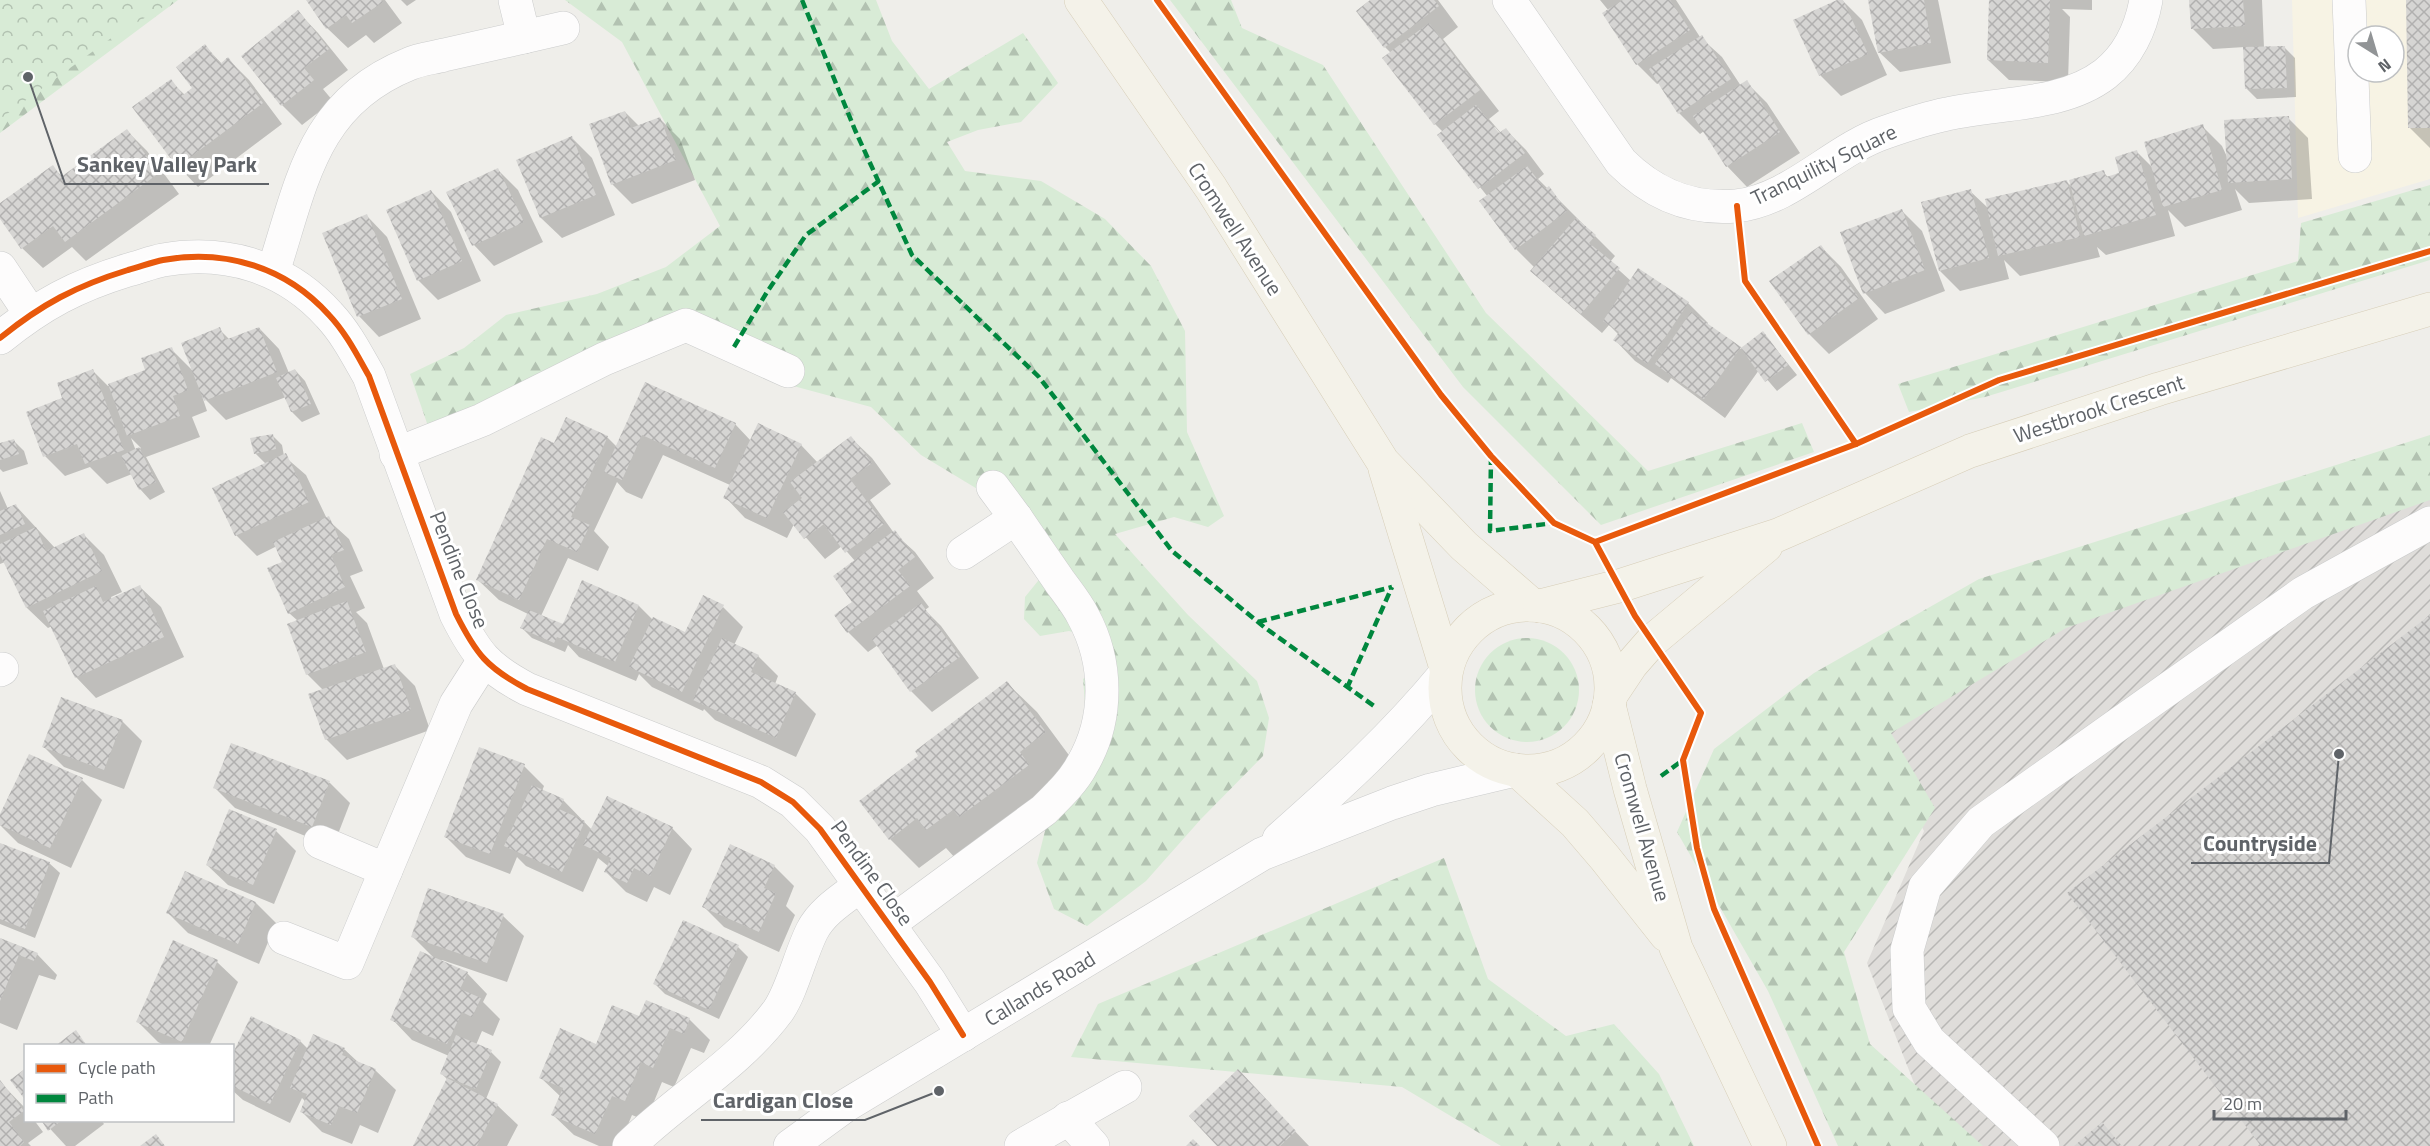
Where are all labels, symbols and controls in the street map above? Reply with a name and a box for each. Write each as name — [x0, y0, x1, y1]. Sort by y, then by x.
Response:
north arrow — [2346, 24, 2406, 84]
text: N — [2373, 53, 2397, 79]
street label: Tranquility Square — [1745, 115, 1902, 213]
callout: Sankey Valley Park — [65, 144, 269, 184]
text: Sankey Valley Park — [77, 147, 258, 181]
street label: Cromwell Avenue — [1181, 155, 1291, 302]
street label: Westbrook Crescent — [2009, 365, 2189, 451]
street label: Pendine Close — [422, 506, 498, 633]
street label: Cromwell Avenue — [1606, 749, 1679, 905]
street label: Pendine Close — [823, 813, 922, 932]
callout: Countryside — [2191, 823, 2329, 863]
text: Countryside — [2203, 826, 2317, 860]
street label: Callands Road — [978, 942, 1101, 1034]
legend — [24, 1044, 234, 1122]
text: Cycle path — [78, 1054, 156, 1081]
callout: Cardigan Close — [701, 1080, 865, 1120]
text: Cardigan Close — [713, 1083, 853, 1117]
scale bar — [2214, 1083, 2346, 1121]
text: Path — [78, 1084, 114, 1111]
text: 20 m — [2223, 1090, 2262, 1117]

